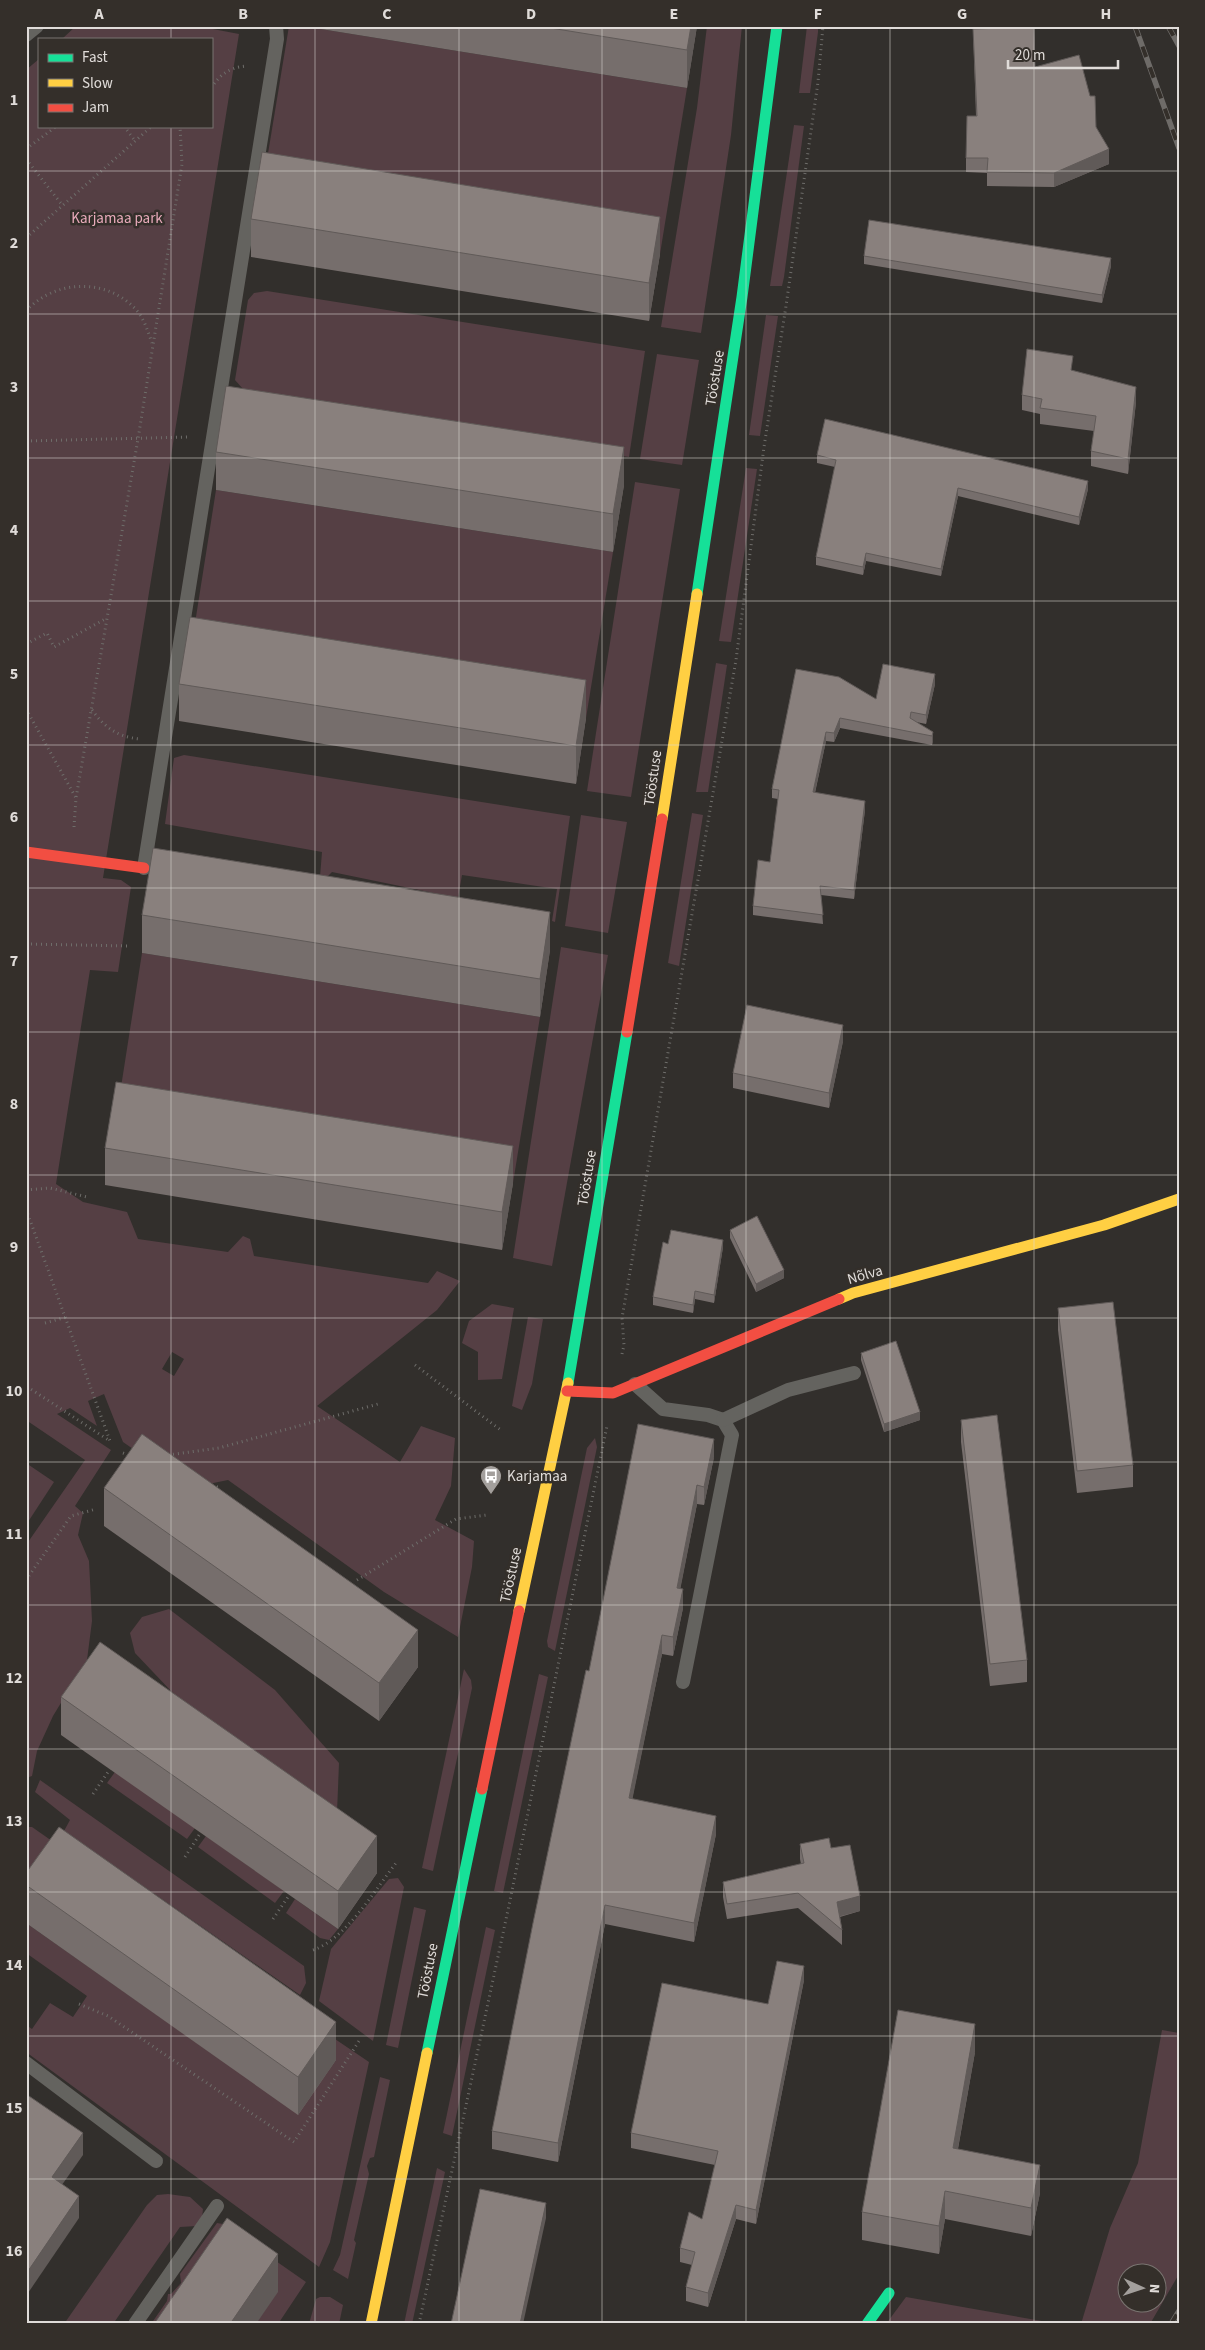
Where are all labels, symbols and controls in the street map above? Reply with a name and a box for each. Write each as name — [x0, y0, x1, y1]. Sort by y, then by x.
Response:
text: A — [93, 3, 104, 25]
text: B — [238, 3, 248, 25]
text: C — [382, 3, 392, 25]
text: D — [526, 3, 536, 25]
text: E — [670, 3, 678, 25]
text: F — [814, 3, 822, 25]
text: G — [957, 3, 967, 25]
text: H — [1101, 3, 1111, 25]
legend — [38, 38, 212, 128]
scale bar — [1008, 38, 1118, 70]
text: 20 m — [1015, 45, 1045, 66]
text: Fast — [82, 47, 108, 68]
text: Slow — [82, 73, 113, 94]
text: 1 — [10, 89, 18, 111]
text: Jam — [82, 97, 109, 118]
park label: Karjamaa park — [71, 208, 163, 229]
text: 2 — [10, 232, 18, 254]
street label: Tööstuse — [700, 349, 730, 407]
text: 3 — [10, 376, 18, 398]
text: 4 — [10, 519, 19, 541]
text: 5 — [10, 663, 18, 685]
street label: Tööstuse — [639, 749, 667, 807]
text: 6 — [10, 806, 18, 828]
text: 7 — [10, 950, 18, 972]
text: 8 — [10, 1093, 18, 1115]
street label: Tööstuse — [572, 1149, 602, 1207]
text: 9 — [10, 1236, 18, 1258]
street label: Nõlva — [845, 1260, 885, 1290]
text: 10 — [6, 1380, 22, 1402]
bus stop icon: Karjamaa — [479, 1464, 503, 1495]
place label: Karjamaa — [507, 1466, 567, 1487]
text: 11 — [6, 1523, 22, 1545]
street label: Tööstuse — [495, 1545, 527, 1605]
text: 12 — [6, 1667, 22, 1689]
text: 13 — [6, 1810, 22, 1832]
street label: Tööstuse — [412, 1941, 444, 2001]
text: 14 — [6, 1954, 23, 1976]
text: 15 — [6, 2097, 22, 2119]
text: 16 — [6, 2240, 22, 2262]
north arrow — [1118, 2262, 1168, 2312]
text: N — [1144, 2283, 1164, 2294]

